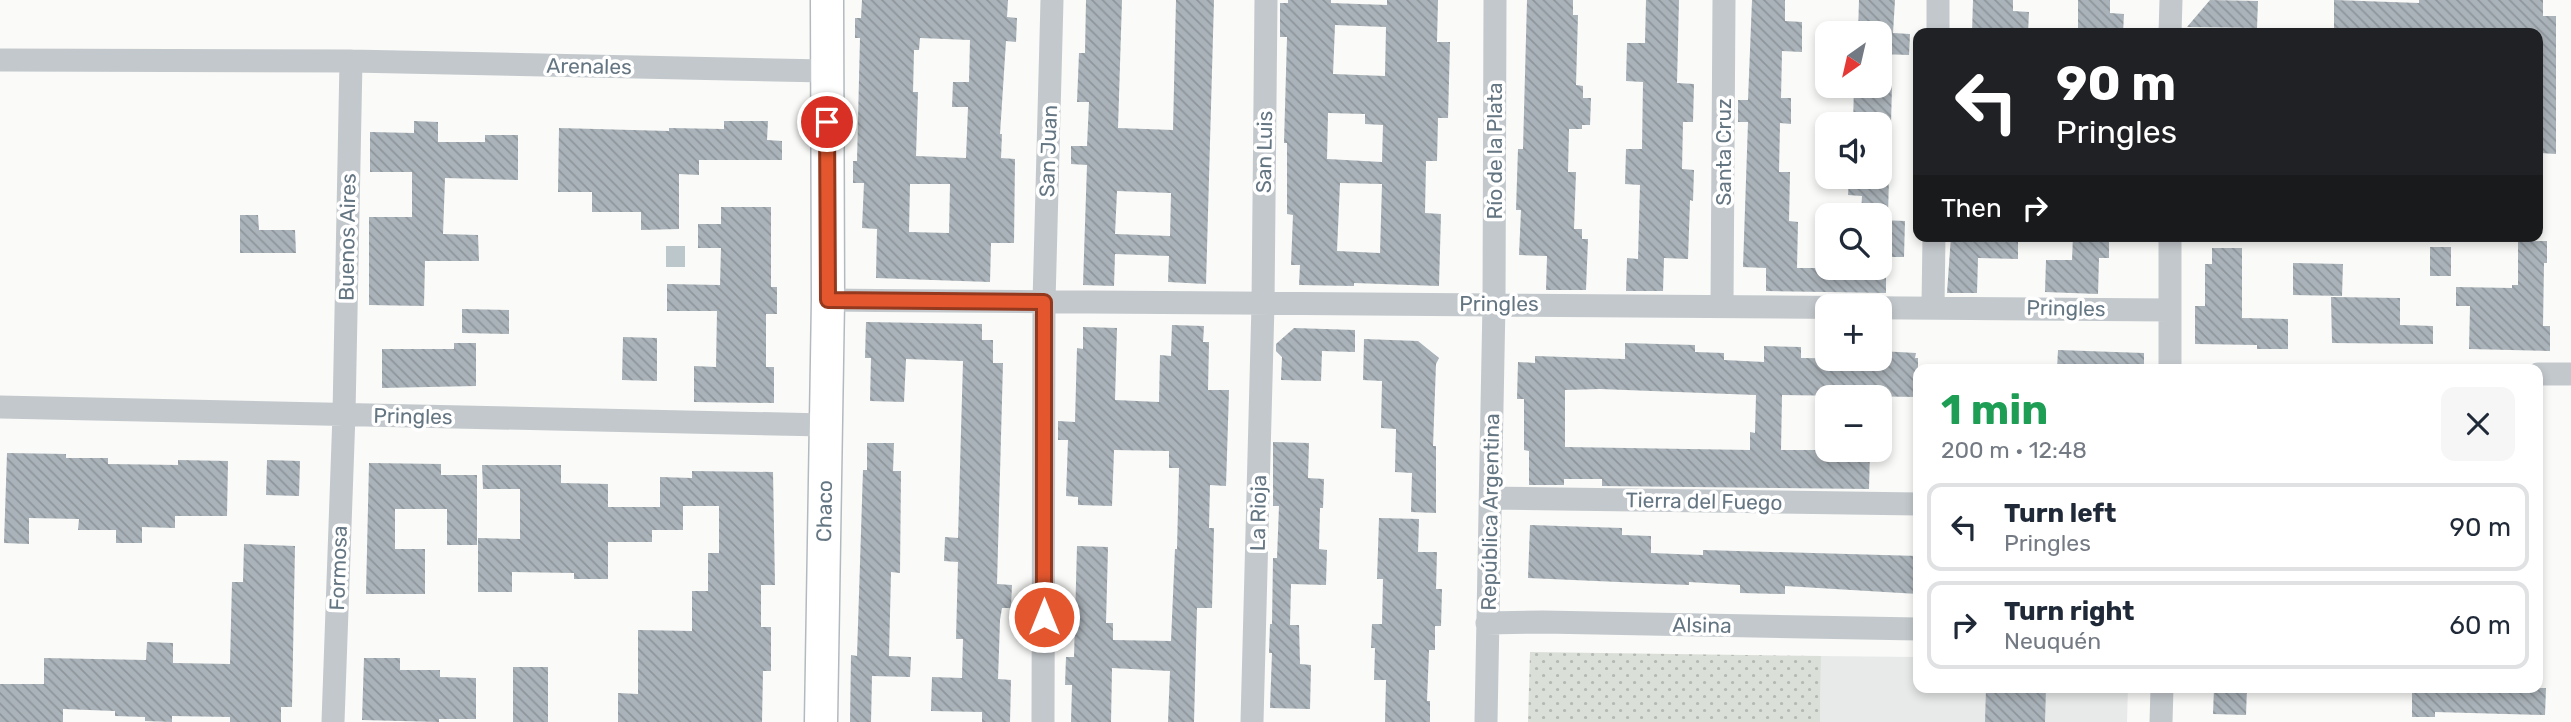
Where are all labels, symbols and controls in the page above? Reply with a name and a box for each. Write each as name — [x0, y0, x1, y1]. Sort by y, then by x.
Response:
north arrow — [1815, 21, 1892, 98]
map controls — [1815, 21, 1892, 462]
street label: Arenales — [546, 53, 632, 79]
text: 90 m — [2056, 54, 2176, 112]
icon: left — [1941, 56, 2032, 147]
street label: Río de la Plata — [1482, 82, 1507, 220]
pin — [797, 92, 857, 152]
street label: Santa Cruz — [1711, 98, 1736, 206]
icon: arrive — [808, 103, 846, 141]
street label: San Juan — [1034, 104, 1062, 198]
street label: San Luis — [1251, 111, 1277, 193]
button: sound — [1815, 112, 1892, 189]
text: Pringles — [2056, 113, 2177, 151]
street label: Buenos Aires — [333, 173, 361, 301]
icon: right — [2016, 189, 2054, 227]
text: Then — [1941, 193, 2002, 224]
button: search — [1815, 203, 1892, 280]
street label: Pringles — [1459, 291, 1539, 316]
button: + — [1815, 294, 1892, 371]
street label: Pringles — [2026, 295, 2106, 321]
button: − — [1815, 385, 1892, 462]
text: 1 min — [1941, 385, 2048, 435]
button: close — [2441, 387, 2515, 461]
street label: Pringles — [373, 403, 453, 429]
street label: República Argentina — [1476, 413, 1504, 611]
text: 200 m · 12:48 — [1941, 436, 2087, 464]
street label: La Rioja — [1245, 475, 1271, 551]
street label: Chaco — [811, 480, 837, 542]
street label: Tierra del Fuego — [1625, 487, 1783, 515]
text: Turn left — [2004, 498, 2116, 529]
icon: left — [1945, 508, 1983, 546]
text: 90 m — [2450, 512, 2511, 543]
street label: Formosa — [324, 525, 352, 611]
text: Pringles — [2004, 529, 2091, 557]
position arrow — [1007, 580, 1081, 654]
text: Turn right — [2004, 596, 2134, 627]
icon: right — [1945, 606, 1983, 644]
text: 60 m — [2449, 610, 2511, 641]
street label: Alsina — [1672, 612, 1732, 638]
text: Neuquén — [2004, 627, 2101, 655]

